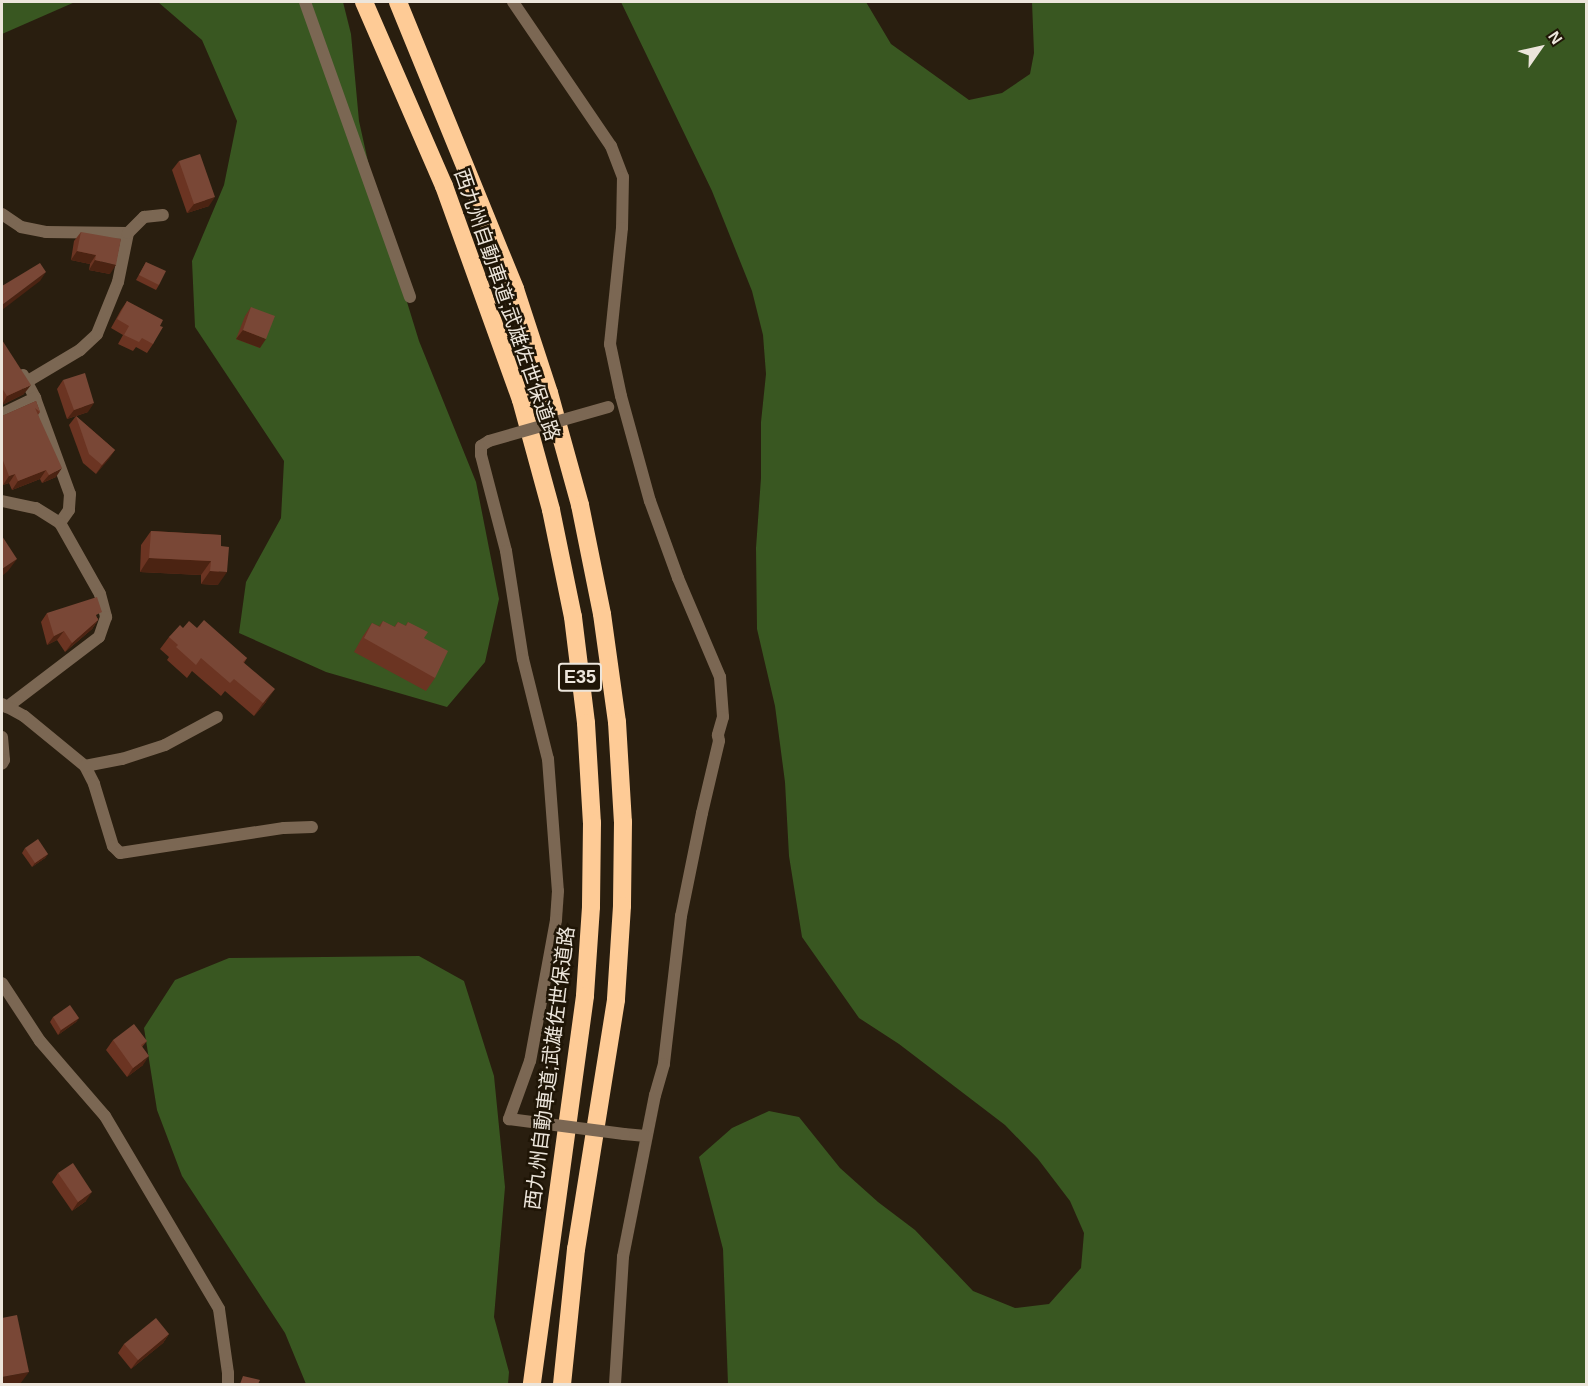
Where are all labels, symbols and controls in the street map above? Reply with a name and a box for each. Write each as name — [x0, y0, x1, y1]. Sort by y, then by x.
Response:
north arrow — [1510, 18, 1570, 78]
text: N — [1545, 28, 1566, 47]
street label: 西九州自動車道;武雄佐世保道路 — [449, 166, 565, 444]
road number: E35 — [558, 662, 602, 692]
street label: 西九州自動車道;武雄佐世保道路 — [521, 925, 579, 1211]

